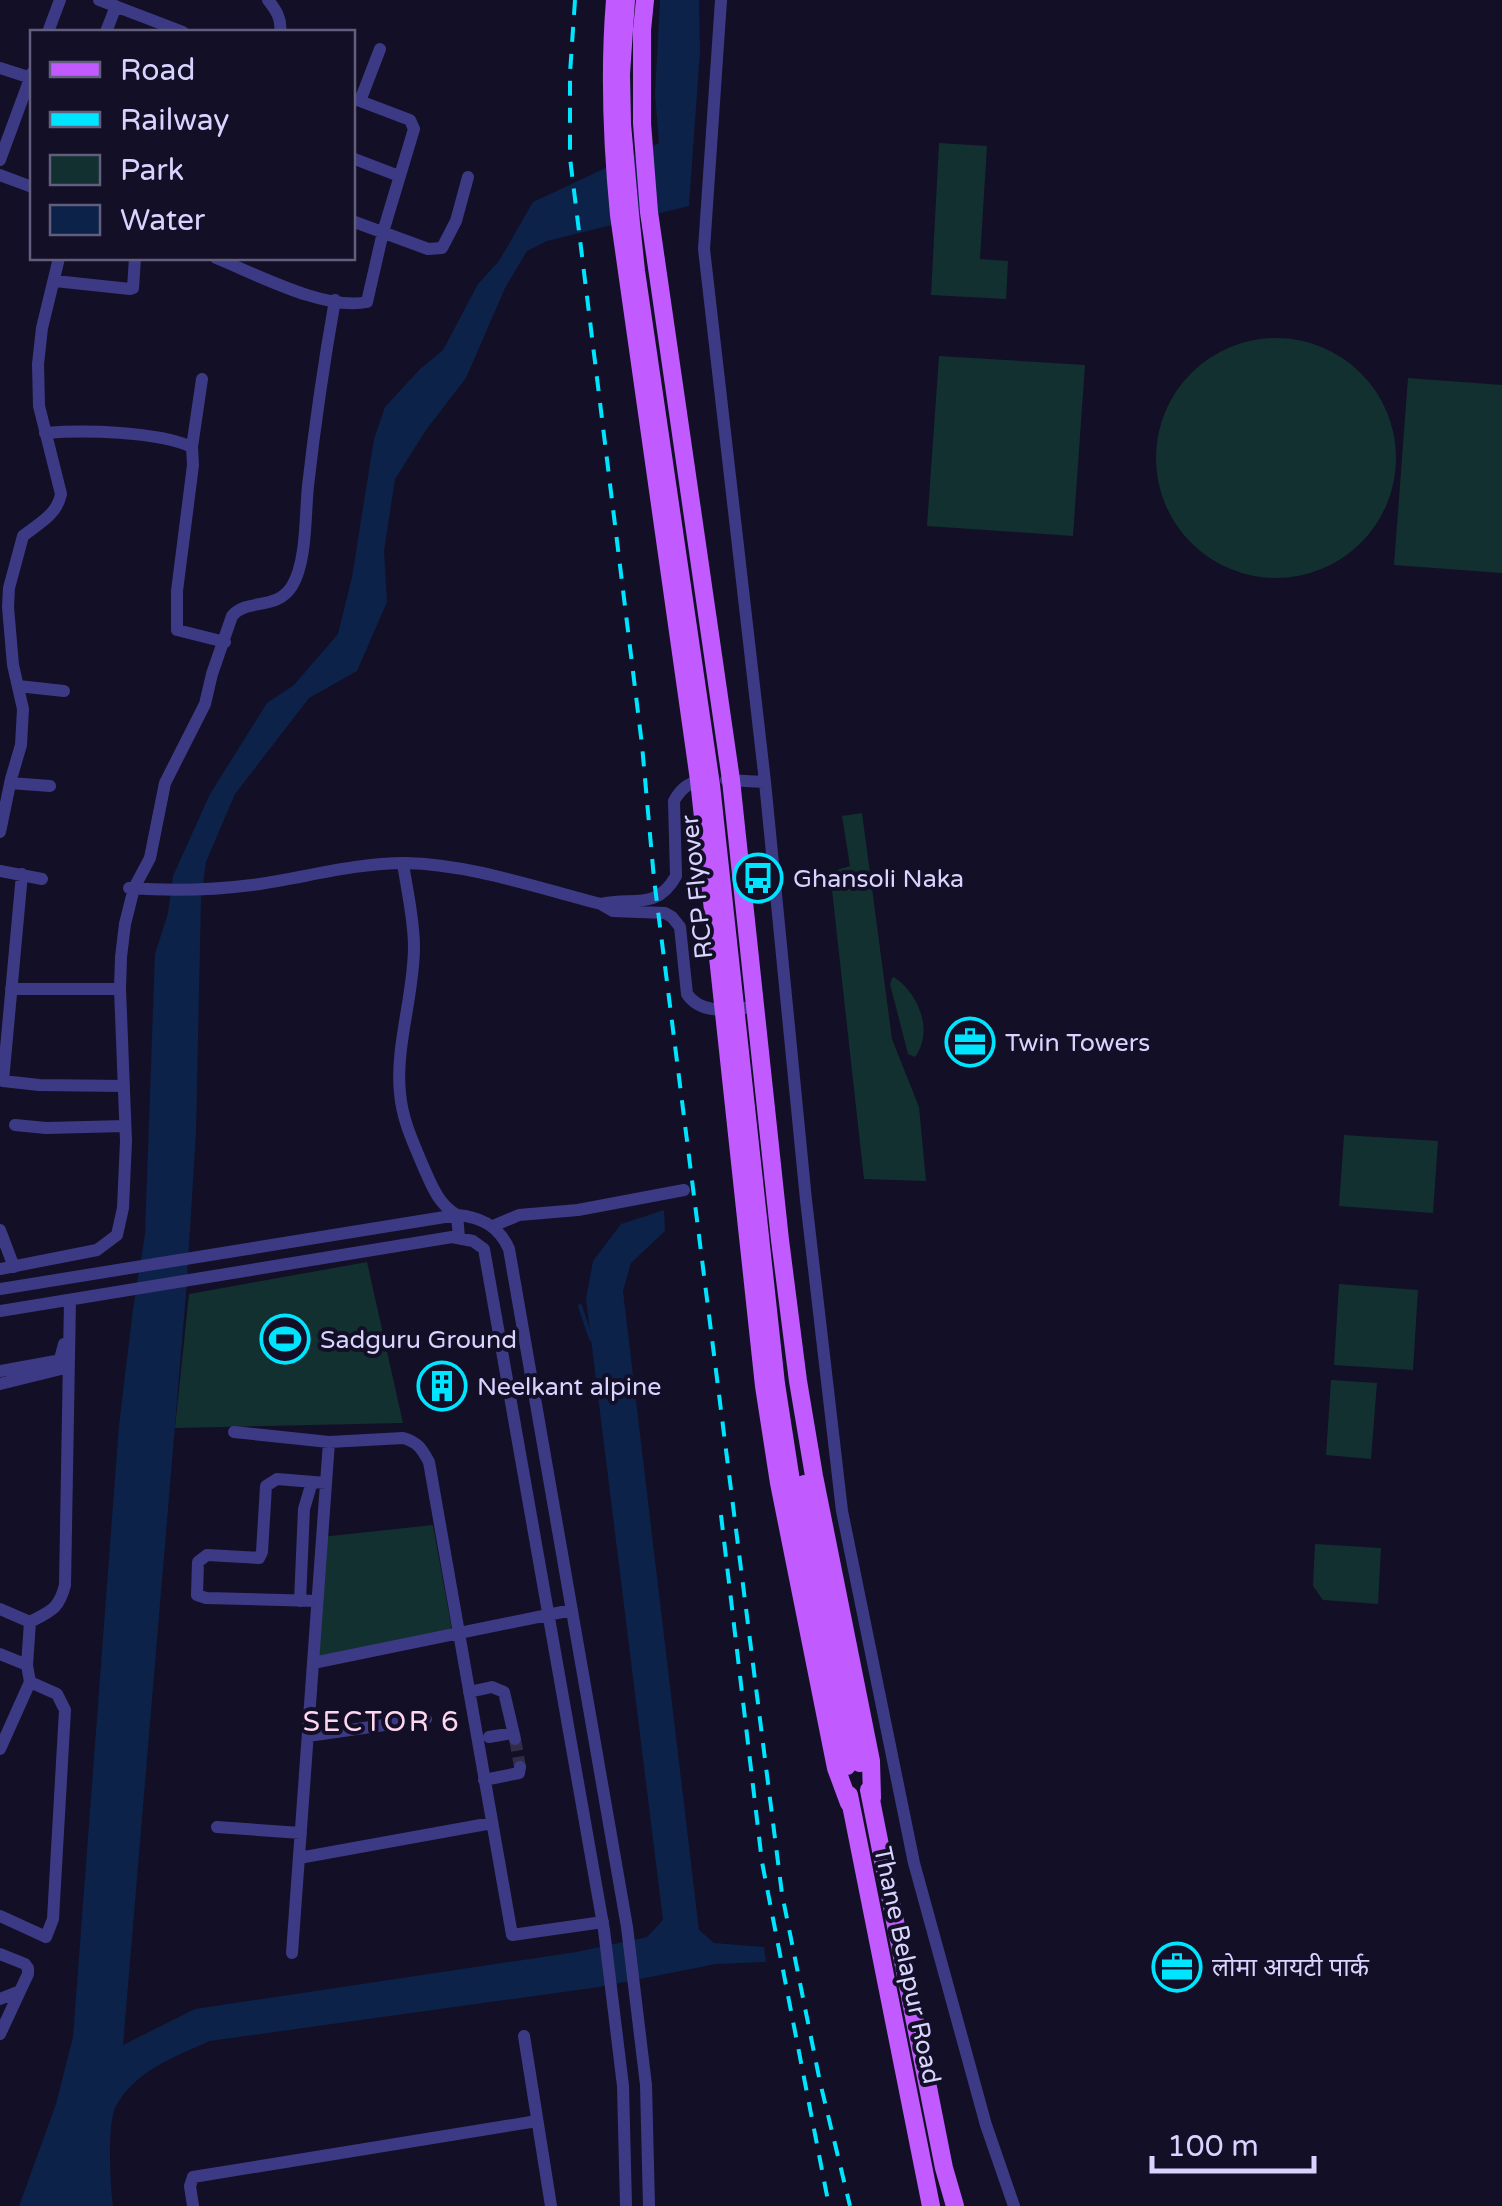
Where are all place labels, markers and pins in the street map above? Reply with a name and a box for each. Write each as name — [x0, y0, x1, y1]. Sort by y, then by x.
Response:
bus stop icon: Ghansoli Naka — [732, 852, 784, 904]
place label: Ghansoli Naka — [793, 864, 964, 894]
office icon: Twin Towers — [944, 1016, 996, 1068]
place label: Twin Towers — [1005, 1028, 1150, 1058]
sports icon: Sadguru Ground — [259, 1313, 311, 1365]
place label: Sadguru Ground — [320, 1325, 517, 1355]
building icon: Neelkant alpine — [416, 1360, 468, 1412]
place label: Neelkant alpine — [477, 1372, 661, 1402]
office icon: लोमा आयटी पार्क — [1151, 1941, 1203, 1993]
place label: लोमा आयटी पार्क — [1212, 1953, 1370, 1983]

